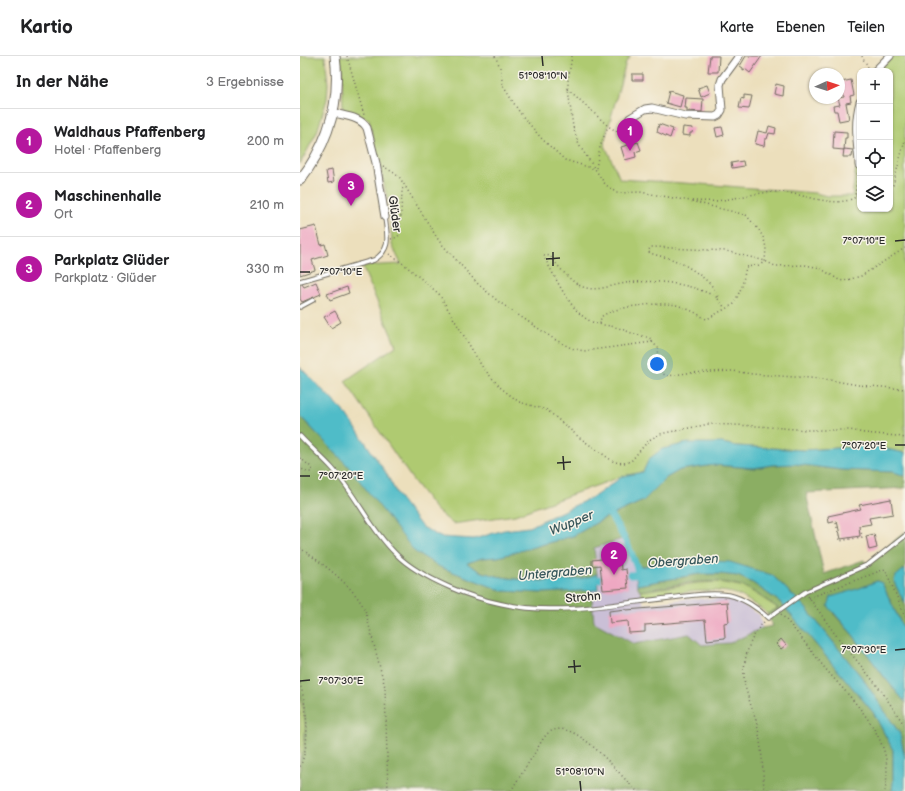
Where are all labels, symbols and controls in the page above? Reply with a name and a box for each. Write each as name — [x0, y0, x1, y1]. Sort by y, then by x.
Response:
text: Kartio — [20, 16, 73, 39]
text: Karte — [720, 19, 754, 36]
text: Ebenen — [776, 19, 825, 36]
text: Teilen — [847, 19, 885, 36]
north arrow — [809, 68, 845, 104]
map controls — [857, 68, 893, 212]
button: + — [857, 68, 893, 104]
text: 51°08'10"N — [518, 70, 568, 82]
text: In der Nähe — [16, 72, 109, 92]
text: 3 Ergebnisse — [206, 74, 284, 90]
button: − — [857, 104, 893, 140]
pin: 1 — [617, 118, 643, 151]
text: Waldhaus Pfaffenberg — [54, 123, 205, 142]
text: 1 — [26, 133, 32, 149]
text: 200 m — [247, 133, 284, 149]
button: locate — [857, 140, 893, 176]
text: Hotel · Pfaffenberg — [54, 142, 161, 158]
pin: 3 — [338, 173, 364, 206]
button: layers — [857, 176, 893, 212]
text: Maschinenhalle — [54, 187, 161, 206]
street label: Glüder — [385, 195, 405, 234]
text: 2 — [25, 197, 33, 213]
text: 210 m — [250, 197, 284, 213]
text: Ort — [54, 206, 73, 222]
text: 7°07'10"E — [843, 235, 886, 247]
text: Parkplatz Glüder — [54, 251, 169, 270]
text: 3 — [25, 261, 33, 277]
text: 330 m — [246, 261, 284, 277]
text: 7°07'10"E — [320, 266, 363, 278]
text: Parkplatz · Glüder — [54, 270, 156, 286]
your location — [647, 354, 667, 374]
text: 7°07'20"E — [842, 440, 887, 452]
text: 7°07'20"E — [319, 470, 364, 482]
water label: Wupper — [547, 506, 597, 539]
pin: 2 — [601, 542, 627, 575]
water label: Obergraben — [647, 551, 719, 571]
water label: Untergraben — [517, 562, 593, 584]
street label: Strohn — [565, 588, 601, 607]
text: 7°07'30"E — [842, 644, 887, 656]
text: 7°07'30"E — [319, 675, 364, 687]
text: 51°08'10"N — [555, 766, 605, 778]

